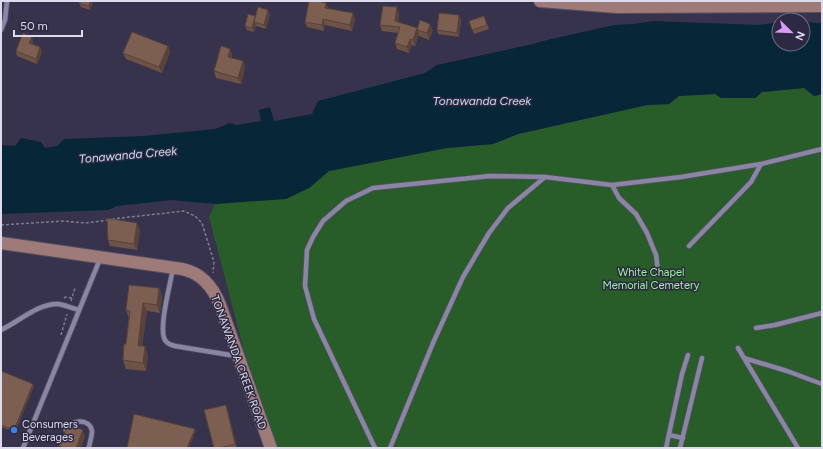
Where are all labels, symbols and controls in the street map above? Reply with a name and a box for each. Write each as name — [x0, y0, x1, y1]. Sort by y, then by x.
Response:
scale bar — [14, 12, 82, 38]
north arrow — [771, 12, 811, 52]
text: 50 m — [20, 19, 48, 33]
text: N — [792, 29, 807, 42]
water label: Tonawanda Creek — [433, 94, 532, 108]
water label: Tonawanda Creek — [78, 144, 179, 166]
park label: White Chapel Memorial Cemetery — [602, 266, 700, 292]
street label: TONAWANDA CREEK ROAD — [208, 293, 269, 431]
place label: Consumers Beverages — [22, 418, 78, 444]
marker: Consumers Beverages — [9, 425, 19, 435]

